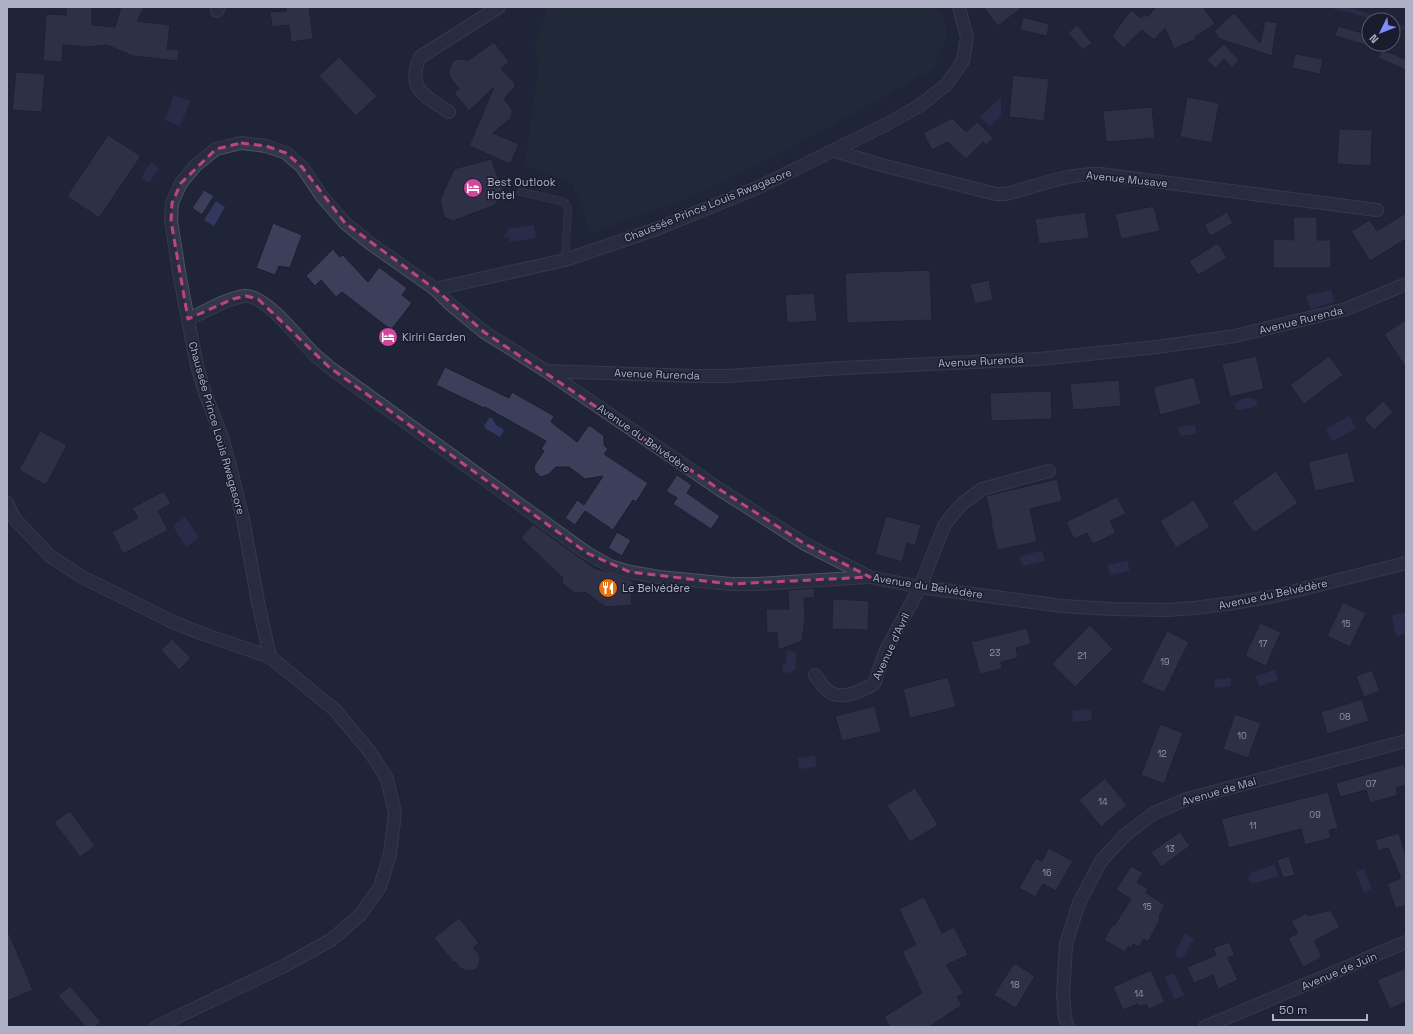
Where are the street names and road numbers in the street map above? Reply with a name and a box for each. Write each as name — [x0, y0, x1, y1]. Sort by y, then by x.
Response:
street label: Chaussée Prince Louis Rwagasore — [622, 165, 794, 245]
street label: Avenue Musave — [1086, 168, 1168, 190]
street label: Avenue Rurenda — [1258, 303, 1345, 337]
street label: Chaussée Prince Louis Rwagasore — [186, 340, 248, 516]
street label: Avenue Rurenda — [938, 352, 1025, 370]
street label: Avenue Rurenda — [614, 366, 701, 383]
street label: Avenue du Belvédère — [594, 400, 694, 476]
street label: Avenue du Belvédère — [872, 570, 984, 602]
street label: Avenue du Belvédère — [1217, 576, 1329, 612]
street label: Avenue d'Avril — [869, 610, 913, 682]
street label: Avenue de Mai — [1180, 774, 1258, 808]
street label: Avenue de Juin — [1299, 949, 1379, 993]

